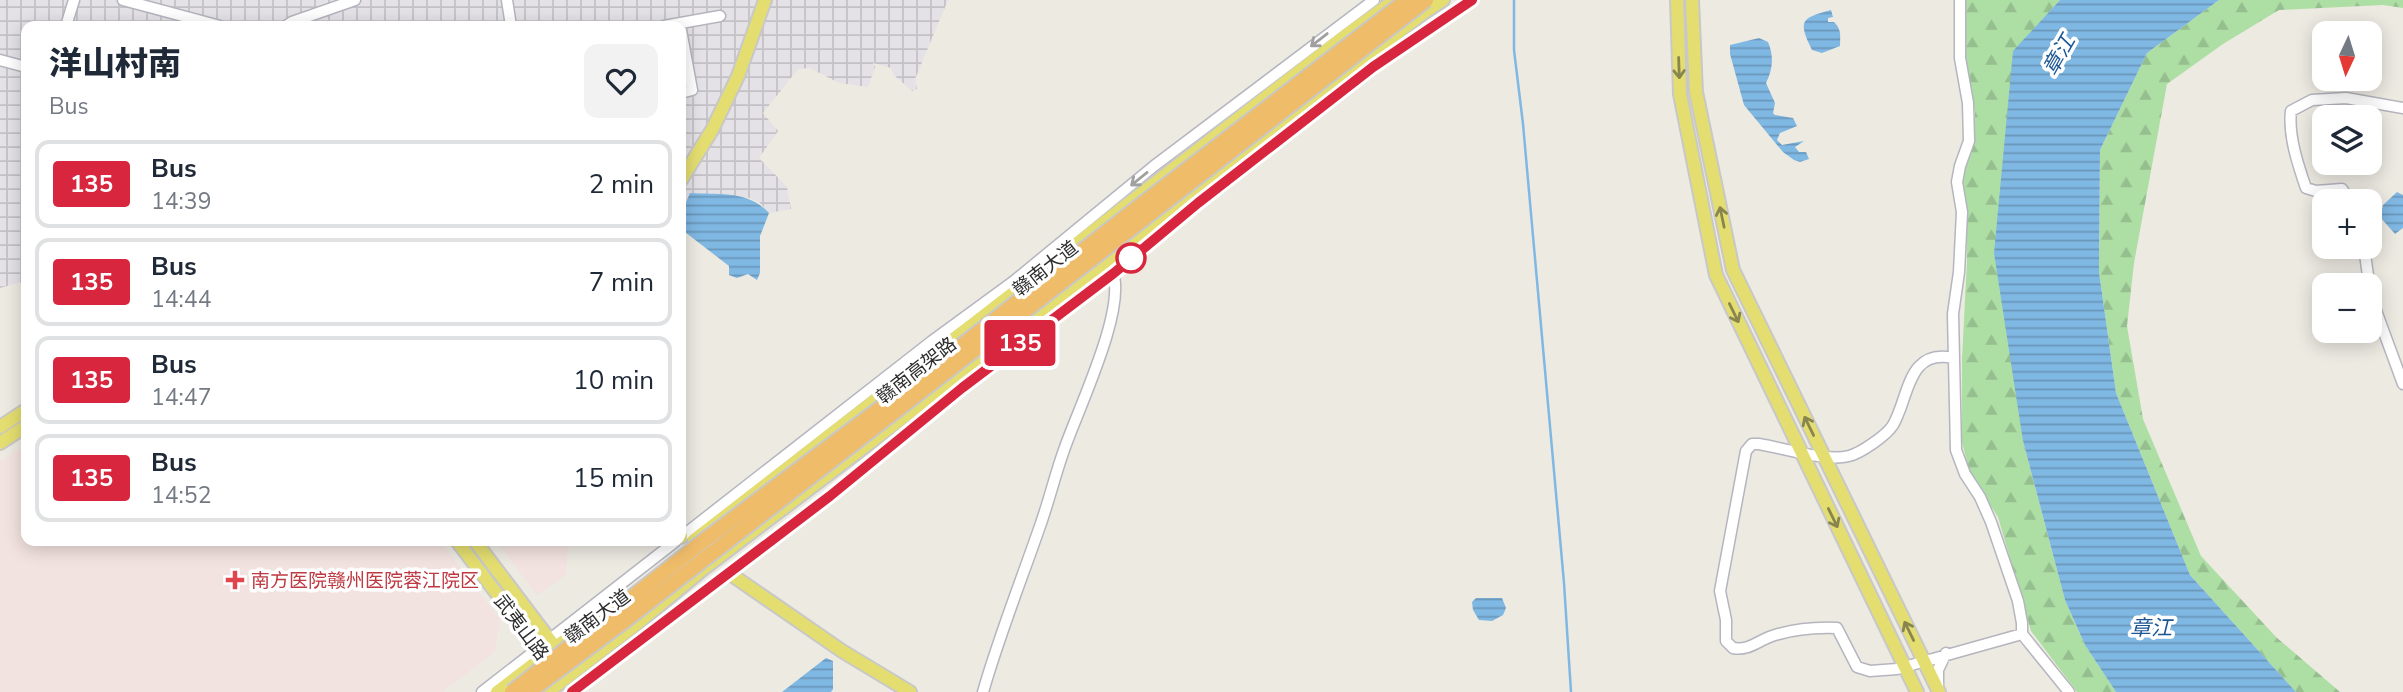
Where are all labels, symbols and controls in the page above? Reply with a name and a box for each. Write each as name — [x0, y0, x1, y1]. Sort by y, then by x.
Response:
north arrow — [2312, 21, 2382, 91]
map controls — [2312, 21, 2382, 343]
water label: 章江 — [2036, 28, 2083, 80]
one-way arrow — [1310, 33, 1328, 48]
text: 洋山村南 — [49, 42, 181, 87]
button: heart — [584, 44, 658, 118]
one-way arrow — [1673, 56, 1686, 79]
text: Bus — [49, 91, 89, 122]
button: layers — [2312, 105, 2382, 175]
text: Bus — [151, 151, 197, 186]
text: 2 min — [589, 167, 654, 202]
text: 135 — [70, 168, 113, 200]
one-way arrow — [1130, 171, 1148, 187]
text: 14:39 — [151, 186, 211, 217]
button: + — [2312, 189, 2382, 259]
one-way arrow — [1714, 206, 1728, 229]
street label: 赣南大道 — [1008, 235, 1084, 302]
unlabelled marker — [1116, 243, 1146, 273]
text: Bus — [151, 249, 197, 284]
text: 7 min — [589, 265, 654, 300]
text: 135 — [70, 266, 113, 298]
button: − — [2312, 273, 2382, 343]
text: 14:44 — [151, 284, 211, 315]
one-way arrow — [1728, 302, 1741, 323]
line badge: 135 — [980, 320, 1060, 366]
text: 135 — [998, 327, 1042, 359]
street label: 赣南高架路 — [871, 331, 962, 410]
text: Bus — [151, 347, 197, 382]
text: 10 min — [573, 363, 654, 398]
text: 135 — [70, 364, 113, 396]
text: 14:47 — [151, 382, 211, 413]
one-way arrow — [1802, 416, 1815, 437]
text: Bus — [151, 445, 197, 480]
text: 15 min — [573, 461, 654, 496]
text: 135 — [70, 462, 113, 494]
text: 14:52 — [151, 480, 211, 511]
one-way arrow — [1826, 507, 1840, 528]
place label: 南方医院赣州医院蓉江院区 — [251, 568, 479, 594]
marker: 南方医院赣州医院蓉江院区 — [225, 570, 245, 590]
street label: 赣南大道 — [559, 584, 636, 650]
street label: 武夷山路 — [488, 589, 554, 666]
water label: 章江 — [2130, 614, 2174, 642]
one-way arrow — [1901, 621, 1915, 642]

